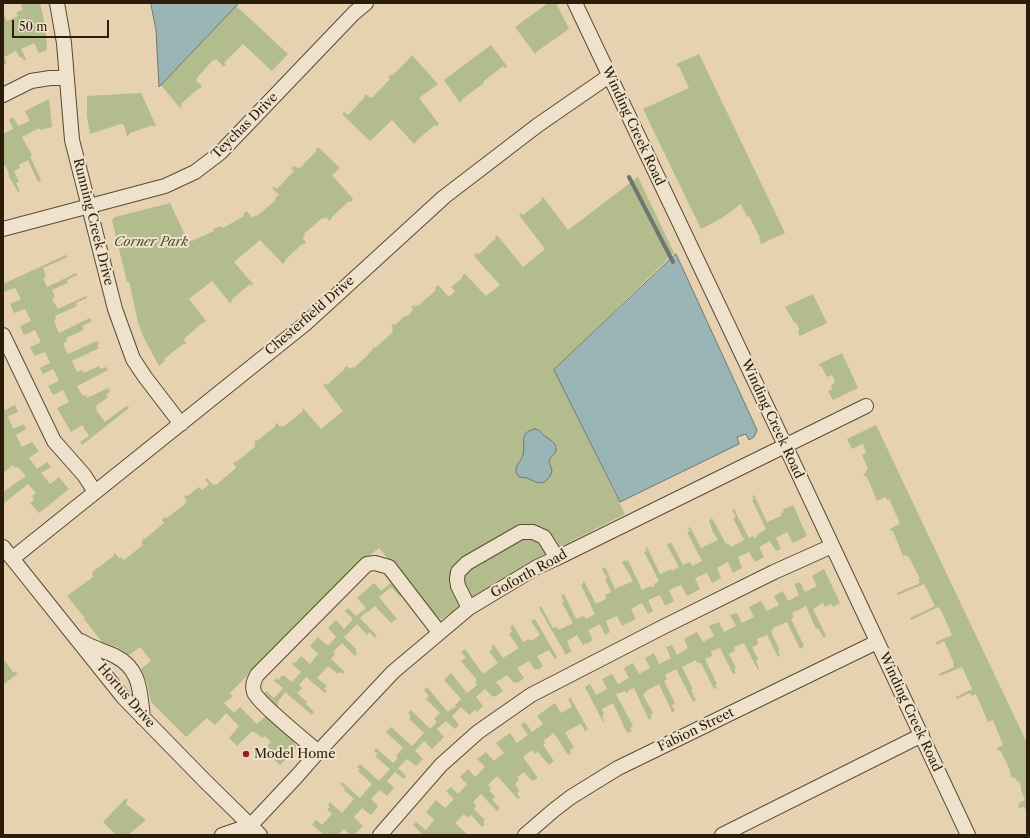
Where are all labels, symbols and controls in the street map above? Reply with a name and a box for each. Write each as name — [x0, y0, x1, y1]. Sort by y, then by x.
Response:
scale bar — [14, 12, 111, 38]
text: 50 m — [19, 19, 48, 34]
street label: Winding Creek Road — [599, 64, 667, 188]
street label: Teychas Drive — [209, 90, 281, 162]
street label: Running Creek Drive — [70, 157, 116, 287]
park label: Corner Park — [114, 234, 188, 250]
street label: Chesterfield Drive — [262, 273, 358, 359]
street label: Winding Creek Road — [738, 357, 806, 481]
street label: Goforth Road — [488, 547, 570, 601]
street label: Winding Creek Road — [876, 650, 944, 774]
street label: Hortus Drive — [94, 661, 158, 731]
street label: Fabion Street — [655, 705, 737, 755]
place label: Model Home — [254, 746, 335, 762]
marker: Model Home — [241, 749, 251, 759]

